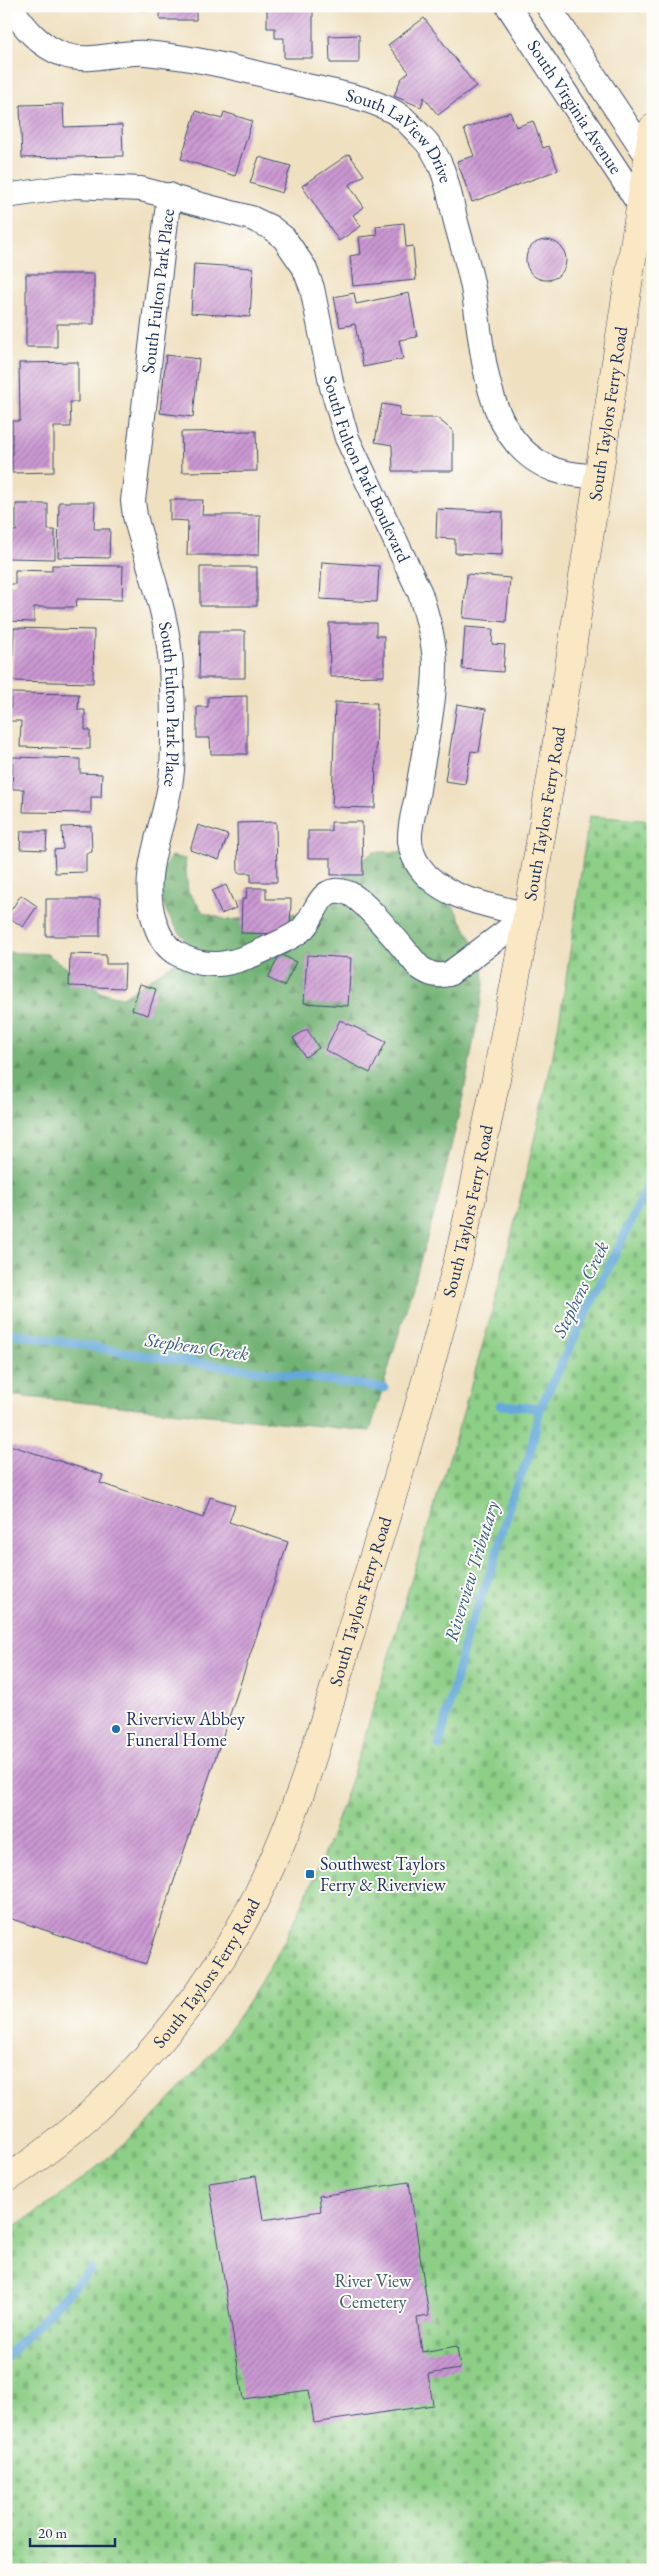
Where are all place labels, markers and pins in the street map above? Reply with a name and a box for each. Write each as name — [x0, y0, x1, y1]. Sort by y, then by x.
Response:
place label: Riverview Abbey Funeral Home — [126, 1707, 245, 1751]
marker: Riverview Abbey Funeral Home — [110, 1723, 122, 1735]
place label: Southwest Taylors Ferry & Riverview — [320, 1852, 446, 1896]
marker: Southwest Taylors Ferry & Riverview — [304, 1868, 316, 1880]

